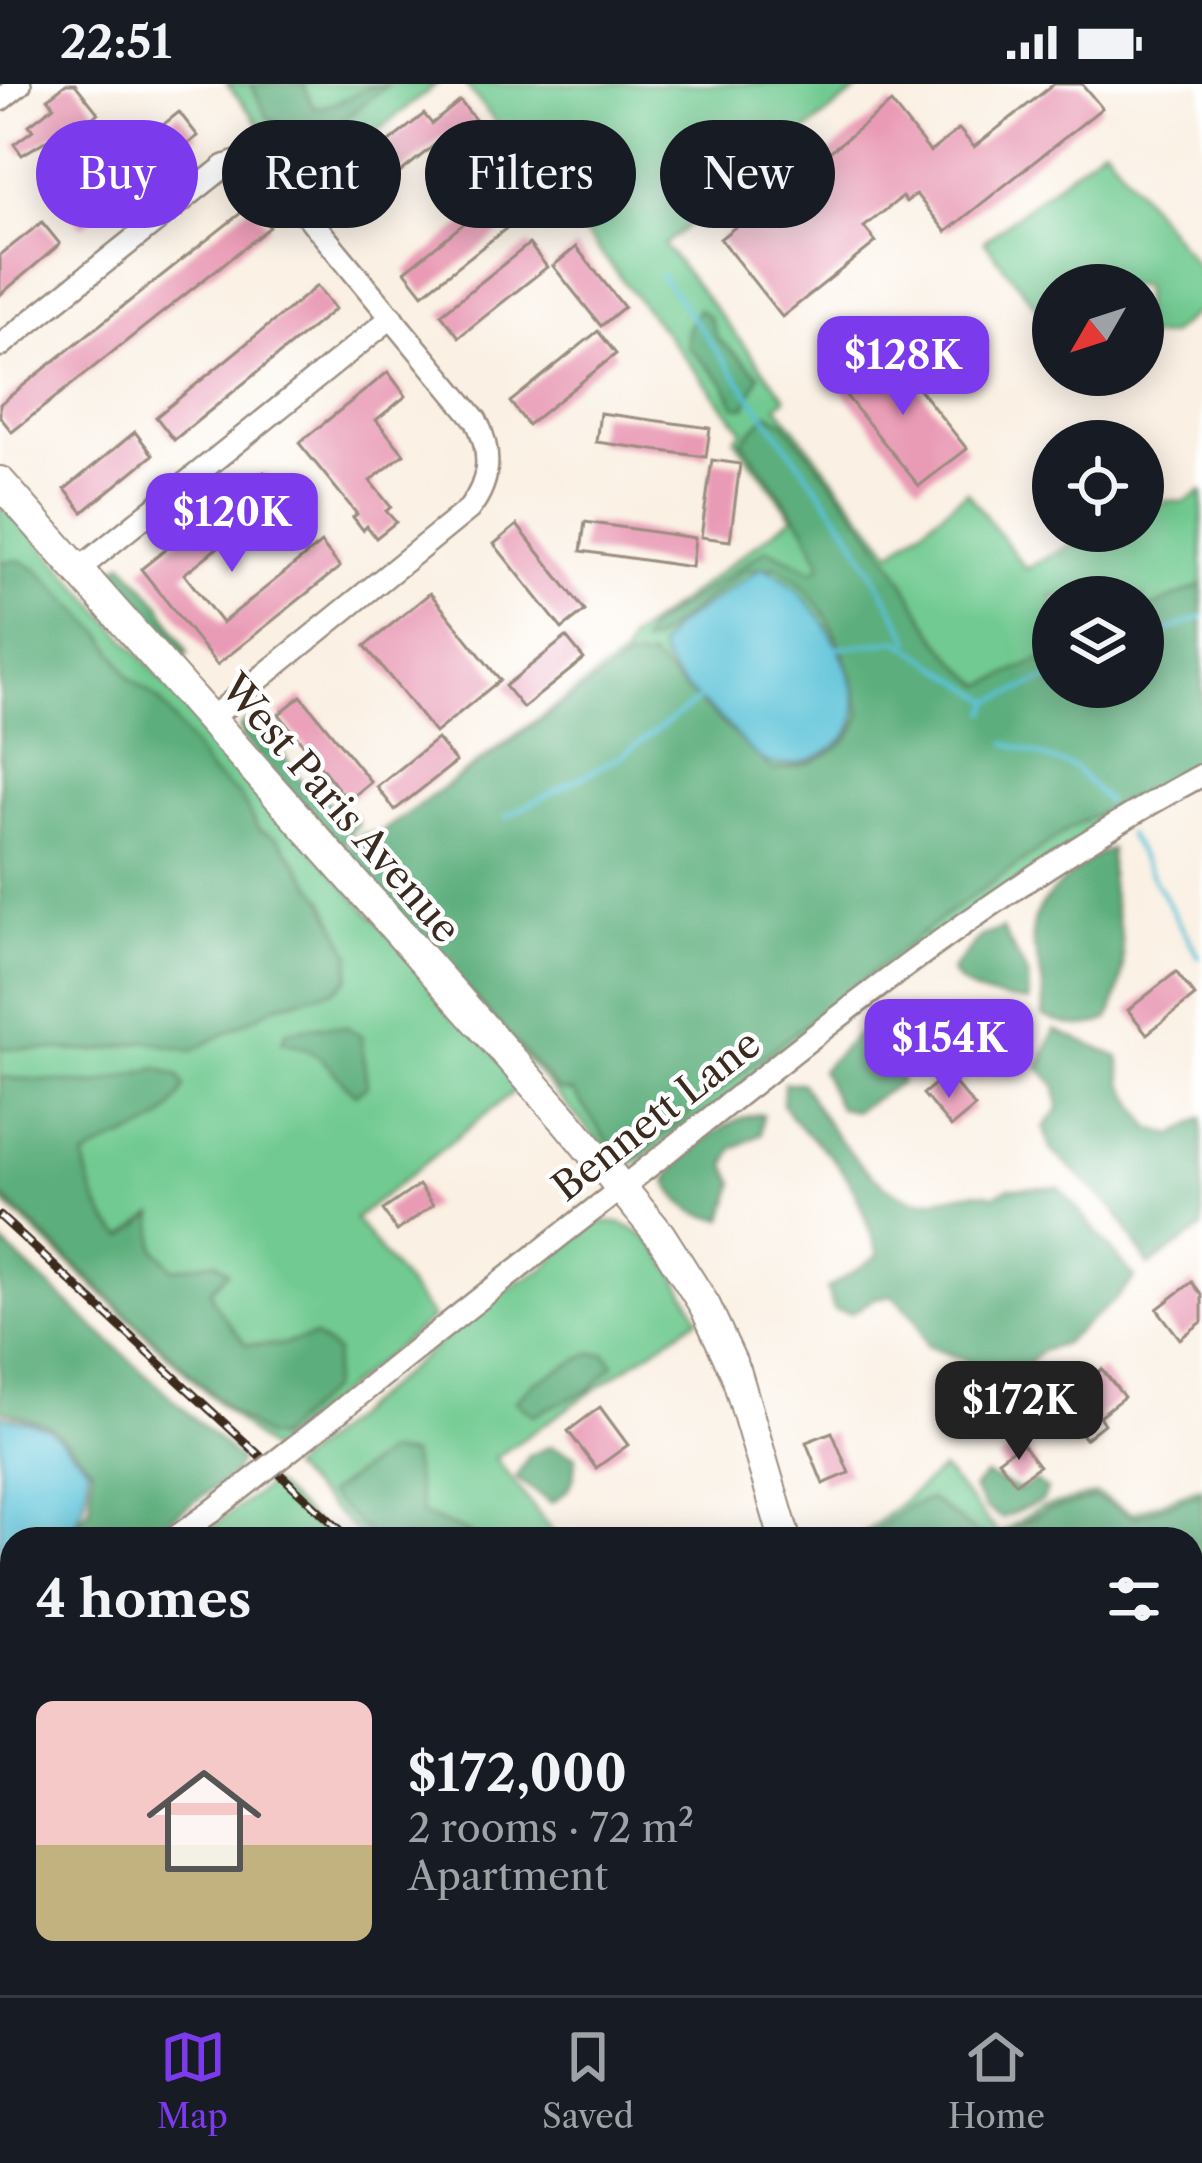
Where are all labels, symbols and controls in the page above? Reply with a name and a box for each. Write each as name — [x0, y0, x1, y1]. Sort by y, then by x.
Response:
text: 22:51 — [60, 14, 172, 70]
chip: Buy — [36, 120, 198, 228]
chip: Rent — [222, 120, 401, 228]
chip: Filters — [425, 120, 636, 228]
chip: New — [660, 120, 835, 228]
north arrow — [1032, 264, 1164, 396]
map controls — [1032, 264, 1164, 708]
pin: $128K — [819, 316, 987, 418]
text: $128K — [844, 331, 962, 379]
button: locate — [1032, 420, 1164, 552]
pin: $120K — [148, 473, 316, 575]
text: $120K — [173, 488, 291, 536]
button: layers — [1032, 576, 1164, 708]
street label: West Paris Avenue — [210, 663, 471, 952]
pin: $154K — [865, 999, 1033, 1101]
text: $154K — [891, 1014, 1007, 1062]
street label: Bennett Lane — [543, 1019, 769, 1211]
pin: $172K — [935, 1361, 1103, 1463]
text: $172K — [962, 1376, 1076, 1424]
icon: filters — [1101, 1566, 1167, 1632]
text: 4 homes — [36, 1568, 251, 1630]
text: $172,000 — [408, 1742, 627, 1804]
icon: home — [132, 1749, 276, 1893]
text: 2 rooms · 72 m² — [408, 1804, 694, 1852]
text: Apartment — [408, 1852, 608, 1900]
tab: Map — [157, 2024, 228, 2137]
tab: Saved — [542, 2024, 634, 2137]
tab: Home — [948, 2024, 1045, 2137]

